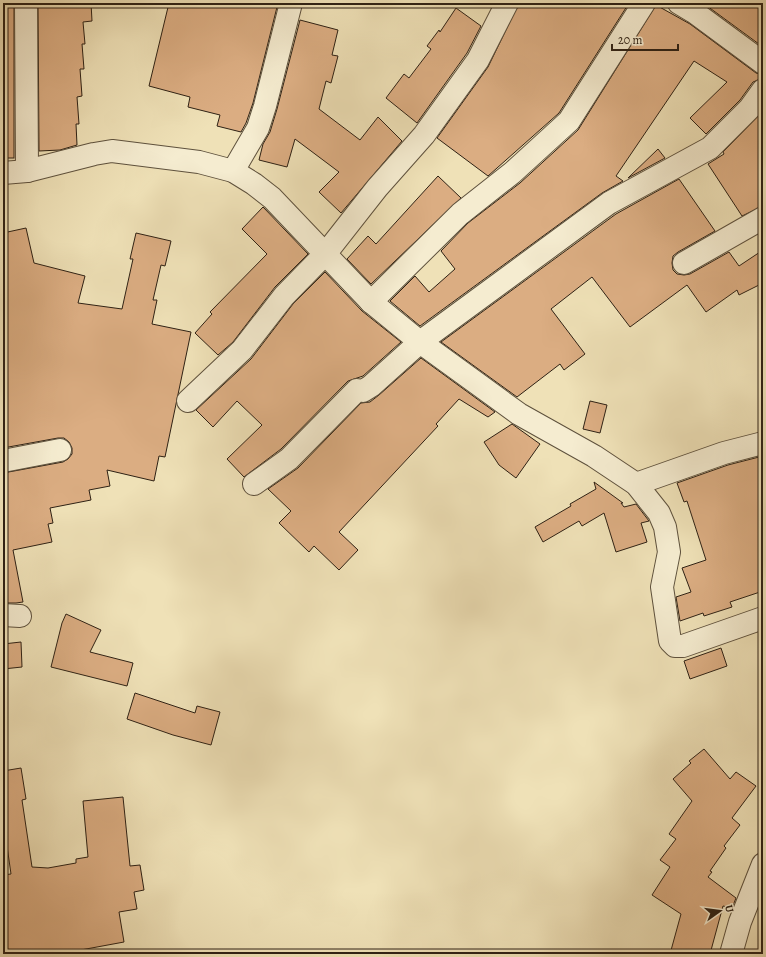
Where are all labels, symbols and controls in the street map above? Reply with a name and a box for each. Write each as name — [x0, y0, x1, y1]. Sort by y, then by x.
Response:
scale bar — [612, 26, 678, 52]
text: 20 m — [618, 32, 642, 48]
north arrow — [700, 891, 740, 931]
text: U — [721, 903, 738, 915]

